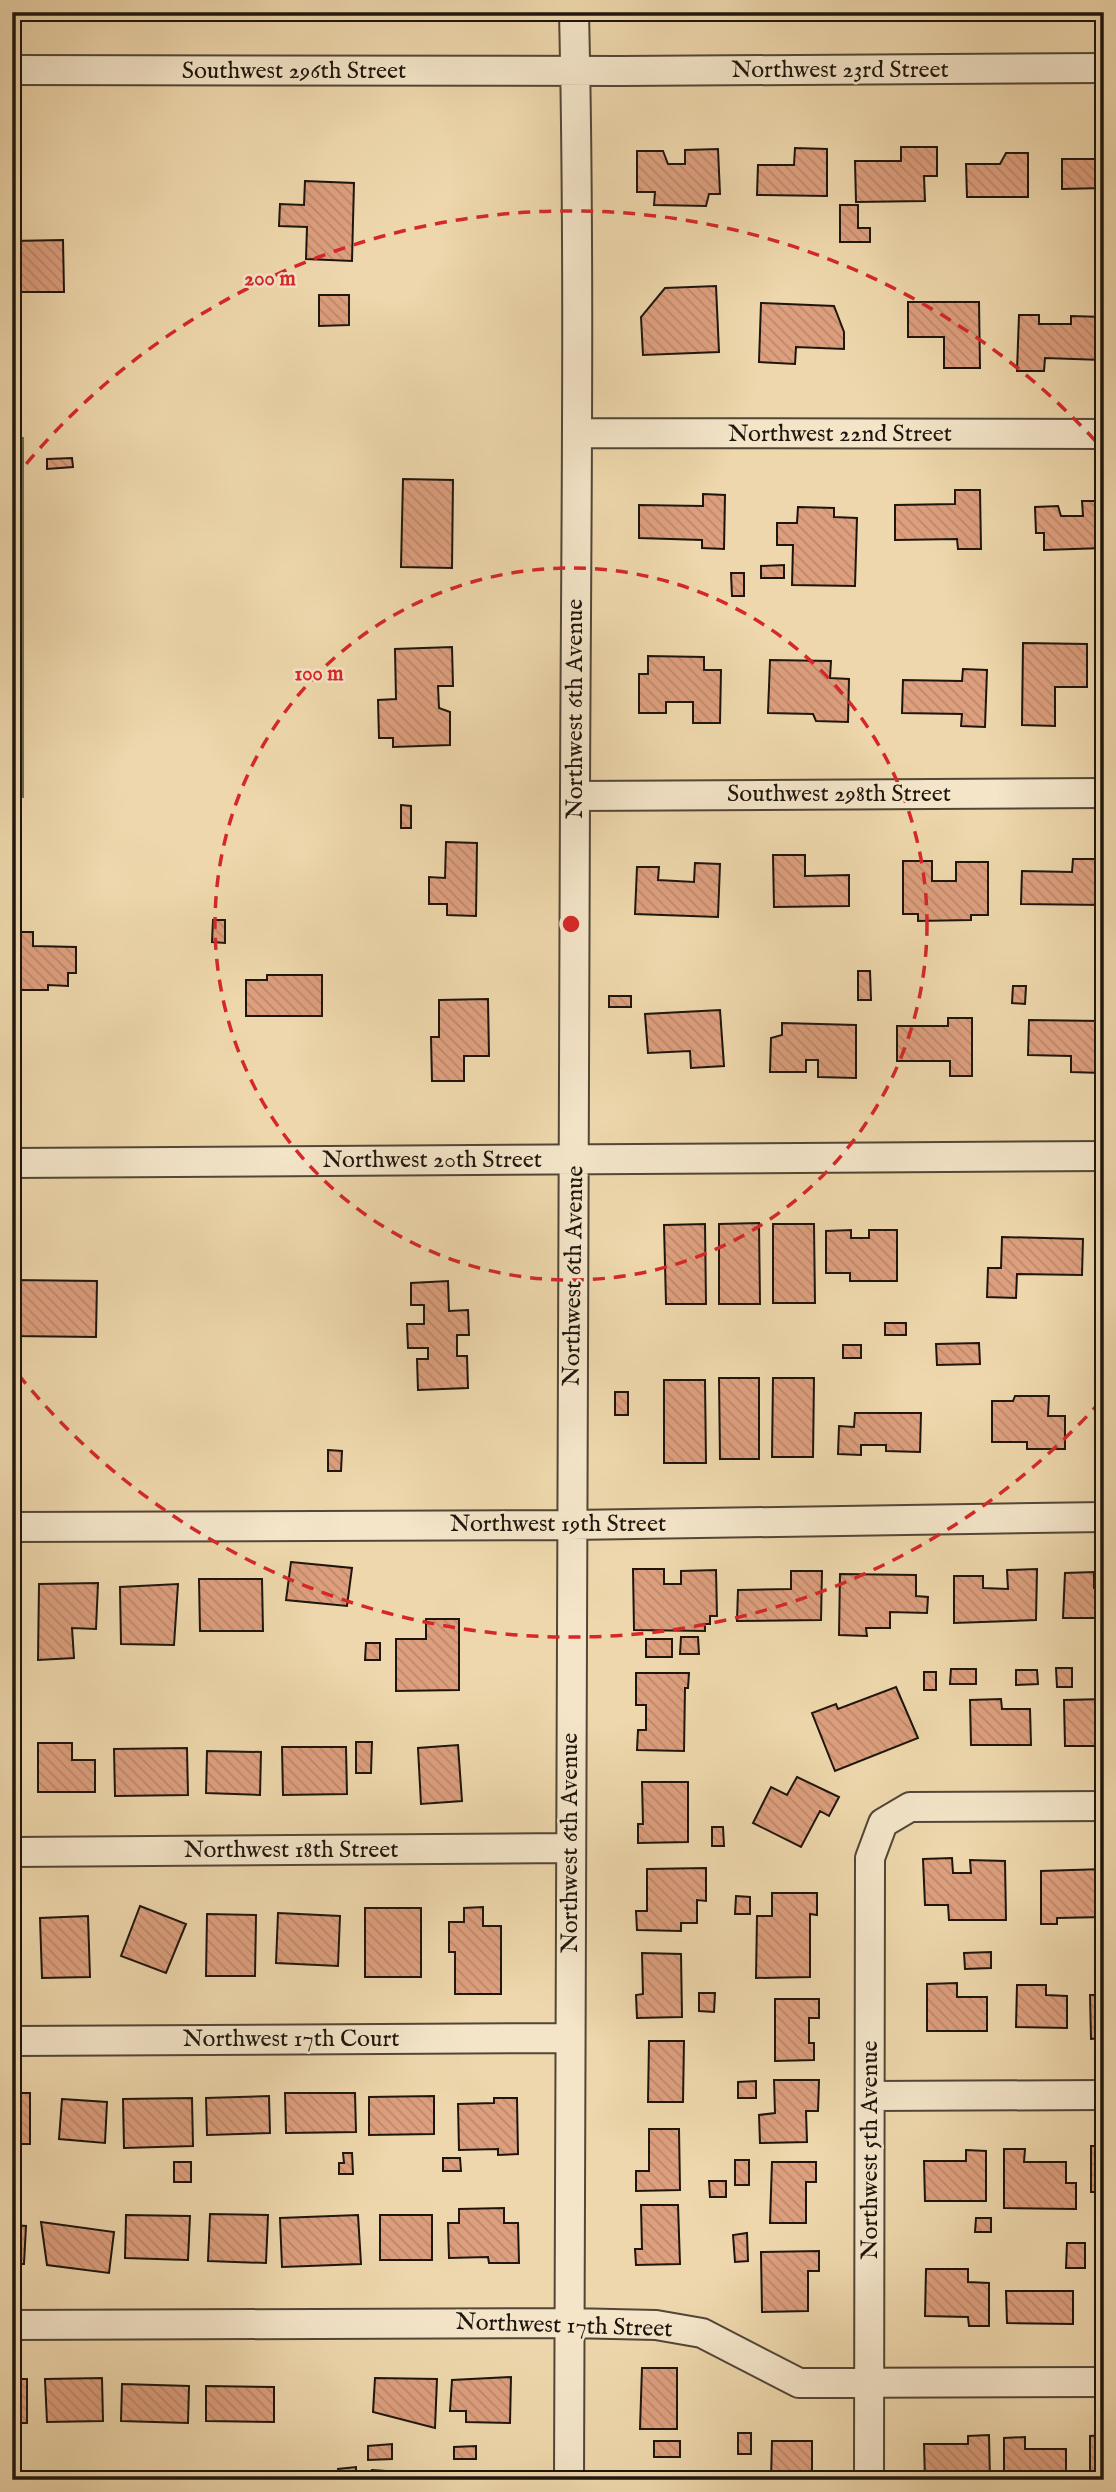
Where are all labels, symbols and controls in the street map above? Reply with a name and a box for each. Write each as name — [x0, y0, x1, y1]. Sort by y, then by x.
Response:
street label: Northwest 23rd Street — [731, 55, 949, 86]
street label: Southwest 296th Street — [182, 56, 406, 87]
text: 200 m — [244, 266, 296, 293]
street label: Northwest 22nd Street — [728, 419, 952, 450]
street label: Northwest 6th Avenue — [560, 599, 591, 819]
text: 100 m — [294, 661, 344, 688]
street label: Southwest 298th Street — [727, 779, 951, 810]
centre of rings — [559, 912, 583, 936]
street label: Northwest 20th Street — [322, 1145, 542, 1176]
street label: Northwest 6th Avenue — [557, 1165, 591, 1387]
street label: Northwest 19th Street — [450, 1509, 666, 1540]
street label: Northwest 6th Avenue — [555, 1733, 586, 1953]
street label: Northwest 18th Street — [183, 1835, 399, 1866]
street label: Northwest 17th Court — [183, 2024, 399, 2055]
street label: Northwest 5th Avenue — [855, 2040, 886, 2260]
street label: Northwest 17th Street — [455, 2307, 673, 2345]

